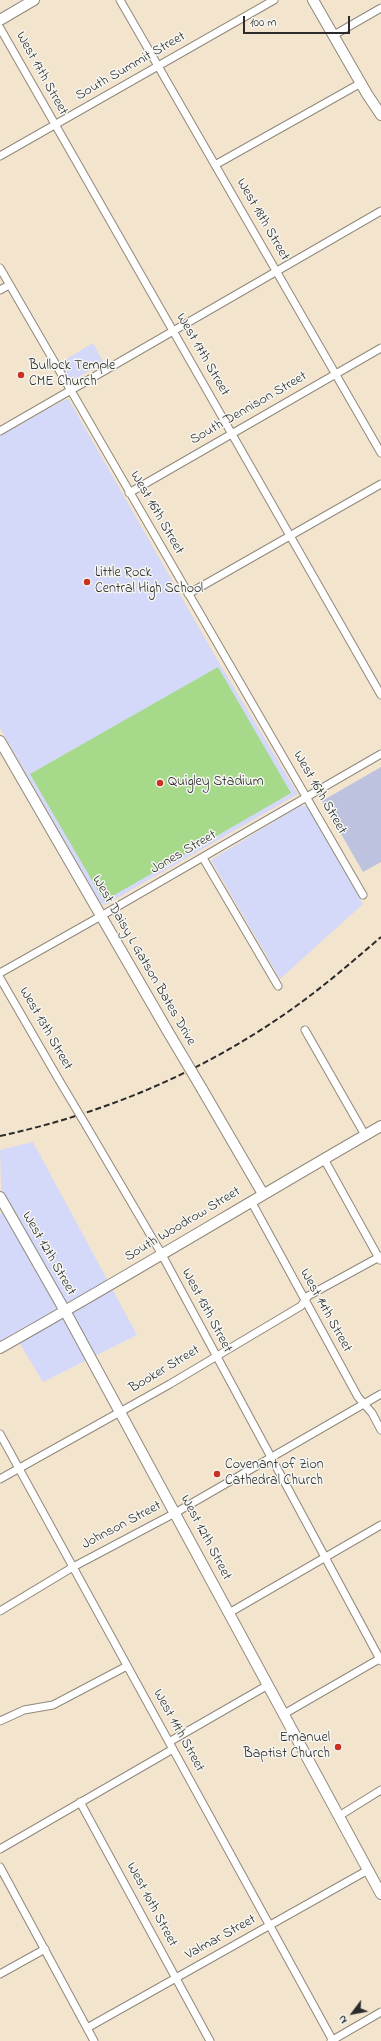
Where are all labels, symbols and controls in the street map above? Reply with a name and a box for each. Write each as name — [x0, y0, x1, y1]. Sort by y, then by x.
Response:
scale bar — [245, 8, 352, 34]
text: 100 m — [250, 14, 277, 32]
street label: West 17th Street — [11, 29, 71, 119]
street label: South Summit Street — [73, 29, 189, 105]
street label: West 18th Street — [232, 176, 292, 264]
street label: West 17th Street — [172, 311, 232, 399]
place label: Bullock Temple CME Church — [29, 359, 115, 392]
street label: South Dennison Street — [188, 369, 310, 449]
marker: Bullock Temple CME Church — [16, 370, 26, 380]
street label: West 16th Street — [125, 468, 187, 558]
place label: Little Rock Central High School — [95, 566, 203, 598]
marker: Little Rock Central High School — [82, 577, 92, 587]
street label: West 16th Street — [288, 748, 350, 838]
place label: Quigley Stadium — [168, 775, 264, 791]
marker: Quigley Stadium — [155, 778, 165, 788]
street label: Jones Street — [148, 827, 220, 879]
street label: West Daisy L Gatson Bates Drive — [87, 873, 199, 1049]
street label: West 13th Street — [15, 985, 75, 1073]
street label: South Woodrow Street — [122, 1184, 244, 1266]
street label: West 12th Street — [17, 1209, 79, 1299]
street label: West 13th Street — [177, 1266, 235, 1356]
street label: West 14th Street — [295, 1266, 355, 1356]
street label: Booker Street — [127, 1342, 203, 1398]
place label: Covenant of Zion Cathedral Church — [225, 1458, 324, 1490]
marker: Covenant of Zion Cathedral Church — [212, 1469, 222, 1479]
street label: West 12th Street — [176, 1493, 234, 1583]
street label: Johnson Street — [80, 1498, 164, 1554]
street label: West 11th Street — [148, 1687, 208, 1775]
place label: Emanuel Baptist Church — [243, 1731, 330, 1764]
marker: Emanuel Baptist Church — [333, 1742, 343, 1752]
street label: West 10th Street — [122, 1860, 180, 1950]
street label: Valmar Street — [183, 1912, 259, 1964]
north arrow — [333, 1993, 373, 2033]
text: N — [334, 2012, 352, 2027]

